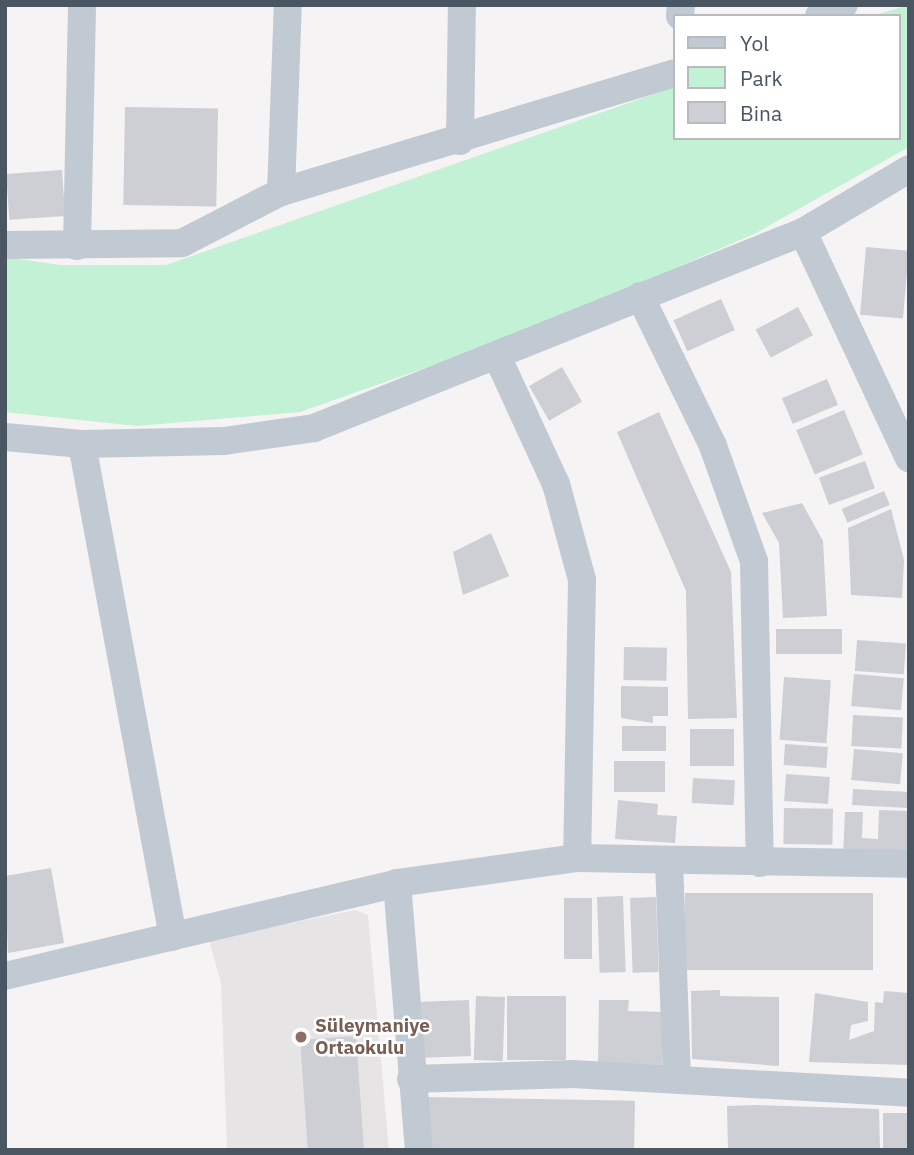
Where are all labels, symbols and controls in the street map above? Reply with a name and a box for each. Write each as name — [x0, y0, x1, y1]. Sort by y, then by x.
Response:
legend — [673, 14, 900, 140]
text: Yol — [740, 29, 769, 57]
text: Park — [740, 64, 783, 92]
text: Bina — [740, 99, 782, 127]
place label: Süleymaniye Ortaokulu — [315, 1015, 430, 1059]
marker: Süleymaniye Ortaokulu — [293, 1029, 309, 1045]

